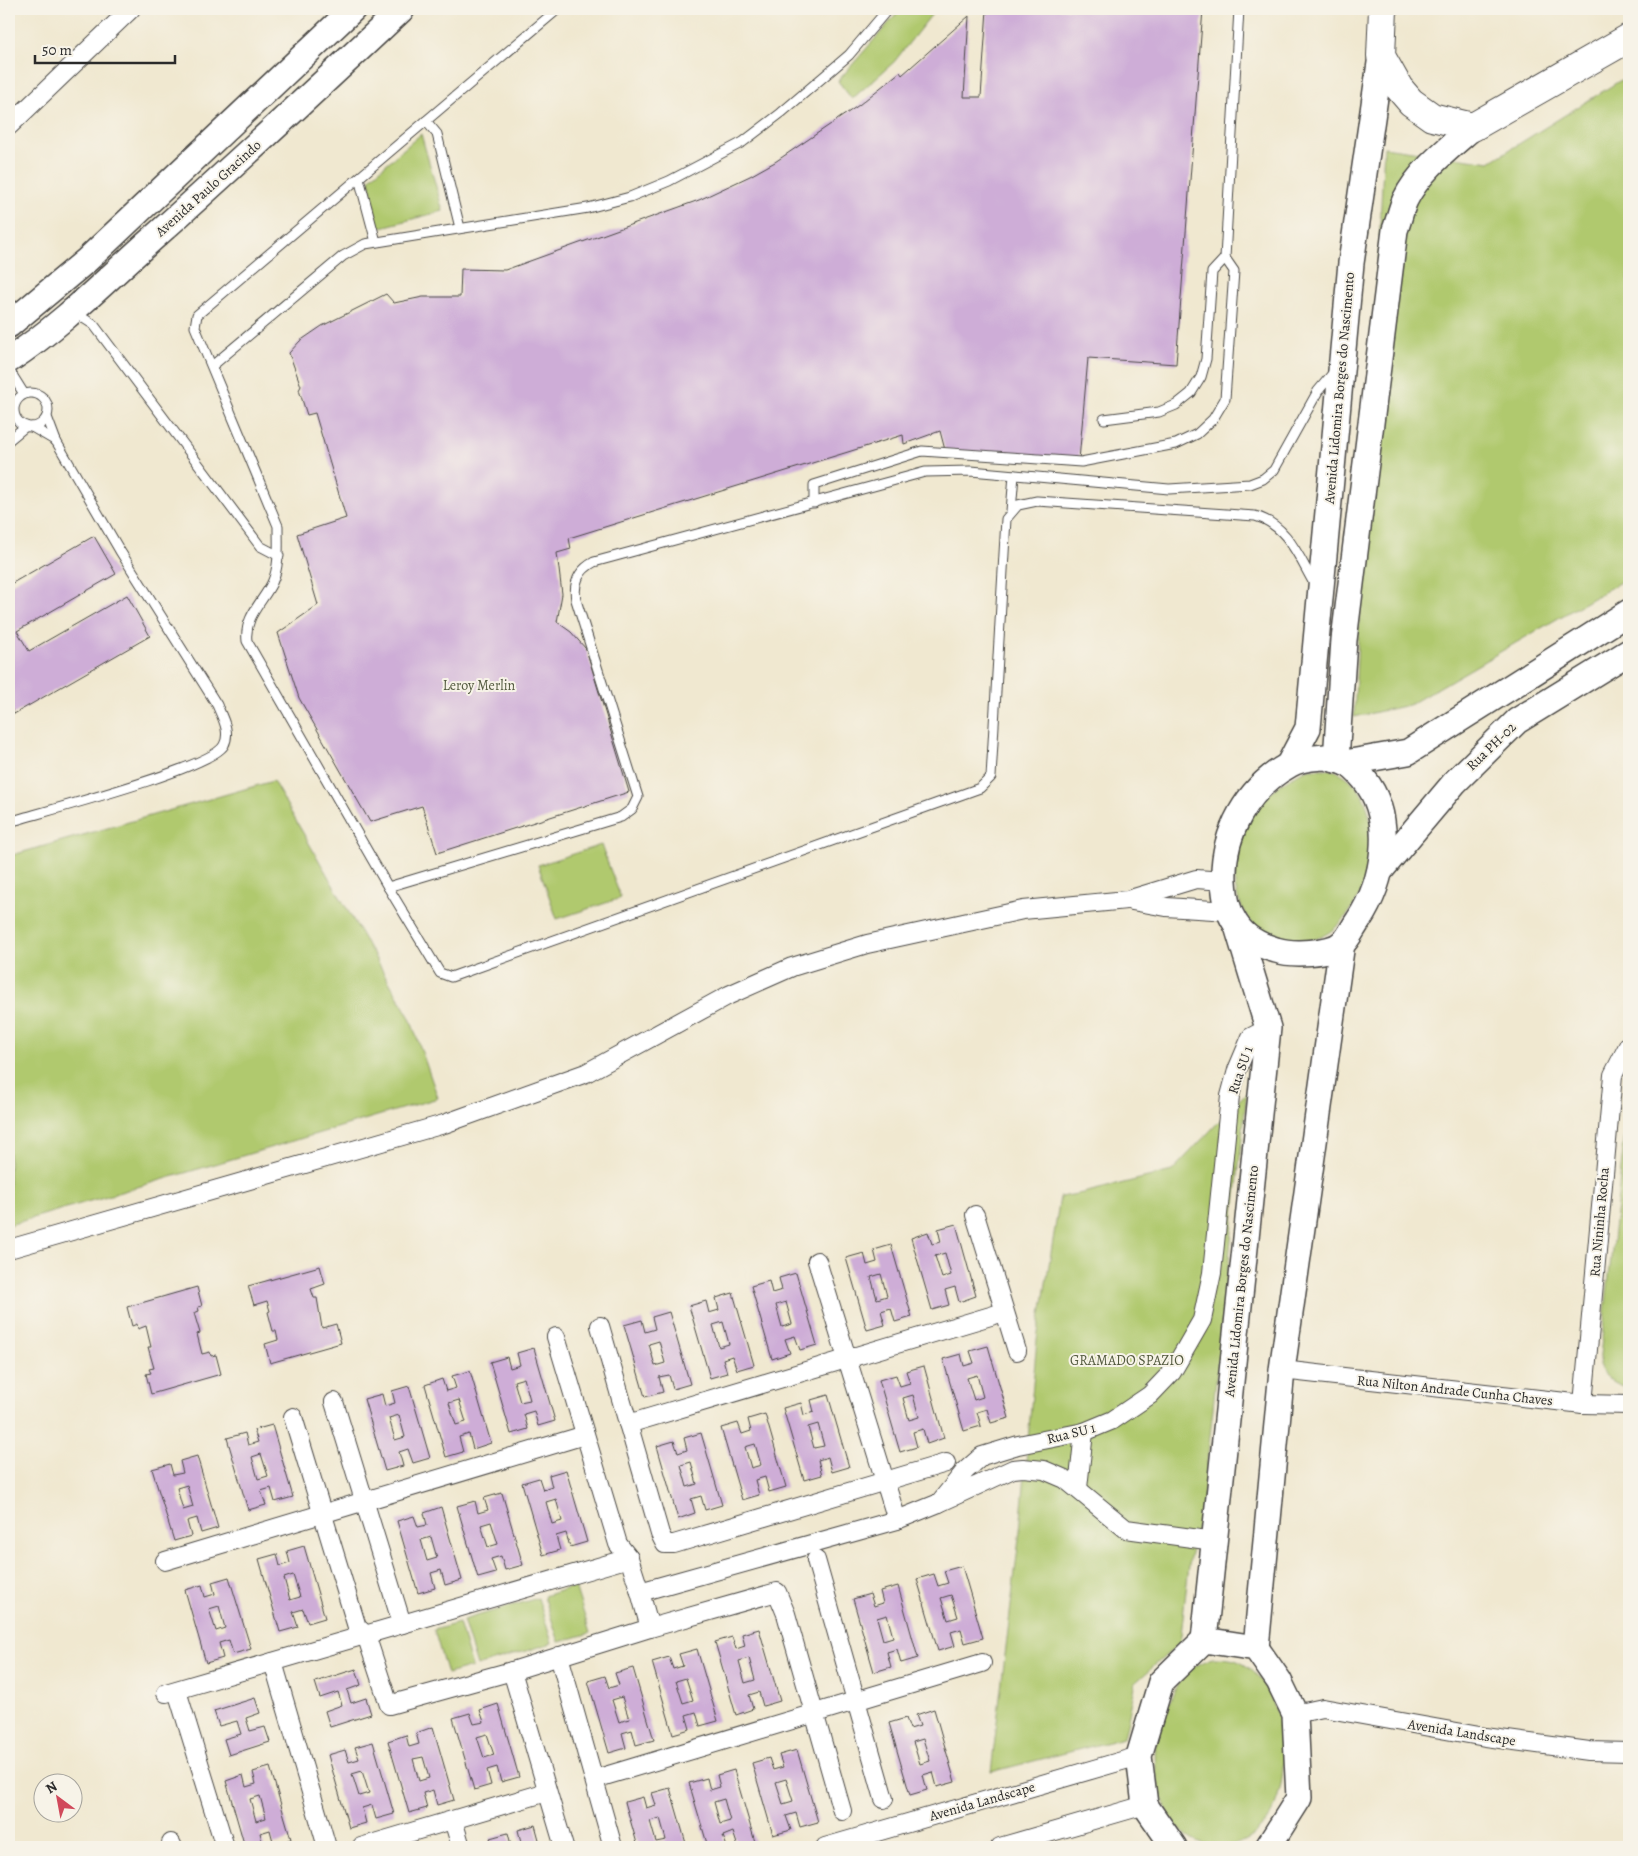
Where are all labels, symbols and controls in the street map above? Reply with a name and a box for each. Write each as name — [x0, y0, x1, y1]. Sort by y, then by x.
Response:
scale bar — [35, 32, 175, 64]
text: 50 m — [42, 40, 72, 60]
street label: Avenida Paulo Gracindo — [151, 136, 265, 242]
street label: Avenida Lidomira Borges do Nascimento — [1320, 271, 1359, 506]
park label: Leroy Merlin — [443, 676, 516, 695]
street label: Rua PH-02 — [1462, 718, 1521, 775]
street label: Rua SU 1 — [1223, 1043, 1258, 1097]
street label: Avenida Lidomira Borges do Nascimento — [1220, 1164, 1263, 1399]
street label: Rua Nininha Rocha — [1585, 1166, 1614, 1278]
park label: GRAMADO SPAZIO — [1070, 1351, 1184, 1370]
street label: Rua Nilton Andrade Cunha Chaves — [1356, 1371, 1554, 1410]
street label: Rua SU 1 — [1045, 1418, 1098, 1449]
street label: Avenida Landscape — [1406, 1714, 1517, 1750]
north arrow — [32, 1774, 82, 1824]
text: N — [42, 1777, 61, 1798]
street label: Avenida Landscape — [926, 1777, 1037, 1826]

